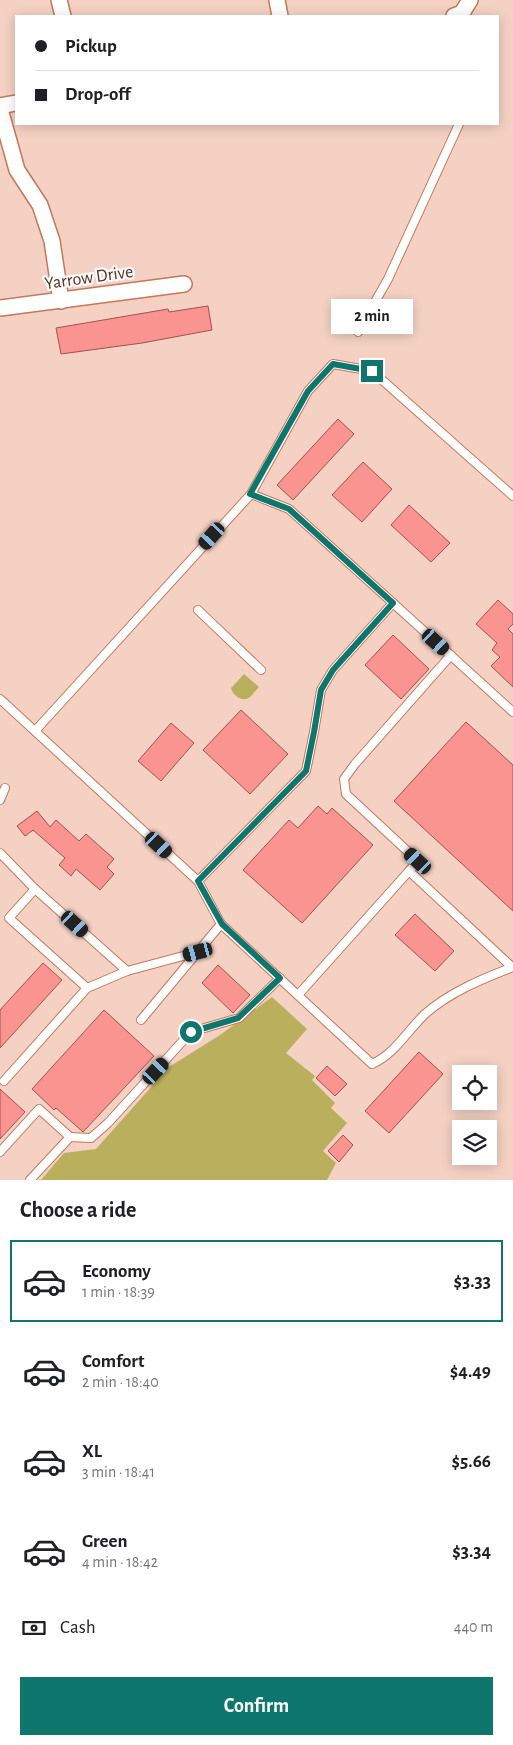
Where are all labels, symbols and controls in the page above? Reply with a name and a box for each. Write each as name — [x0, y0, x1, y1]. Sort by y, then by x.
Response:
text: Pickup — [65, 37, 117, 56]
text: Drop-off — [65, 85, 130, 104]
street label: Yarrow Drive — [44, 263, 134, 293]
callout: 2 min — [331, 298, 413, 334]
text: 2 min — [354, 308, 390, 324]
route end — [361, 360, 383, 382]
car — [196, 520, 227, 552]
car — [419, 626, 452, 658]
car — [142, 829, 175, 861]
car — [401, 845, 434, 877]
car — [58, 908, 91, 940]
car — [181, 941, 214, 963]
route start — [180, 1021, 202, 1043]
car — [140, 1055, 171, 1087]
map controls — [452, 1065, 497, 1165]
button: locate — [452, 1065, 497, 1110]
button: layers — [452, 1120, 497, 1165]
text: Choose a ride — [20, 1199, 136, 1221]
icon: car — [22, 1259, 67, 1304]
text: Economy — [82, 1262, 151, 1281]
text: $3.33 — [454, 1272, 491, 1291]
text: 1 min · 18:39 — [82, 1284, 155, 1300]
icon: car — [22, 1349, 67, 1394]
text: Comfort — [82, 1352, 144, 1371]
text: $4.49 — [450, 1362, 491, 1381]
text: 2 min · 18:40 — [82, 1374, 159, 1390]
icon: car — [22, 1439, 67, 1484]
text: XL — [82, 1442, 102, 1461]
text: $5.66 — [452, 1452, 491, 1471]
text: 3 min · 18:41 — [82, 1464, 155, 1480]
icon: car — [22, 1529, 67, 1574]
text: Green — [82, 1532, 128, 1551]
text: $3.34 — [452, 1542, 491, 1561]
text: 4 min · 18:42 — [82, 1554, 158, 1570]
icon: cash — [20, 1614, 48, 1642]
text: Cash — [60, 1618, 96, 1637]
text: 440 m — [454, 1619, 493, 1635]
button: Confirm — [20, 1677, 493, 1735]

